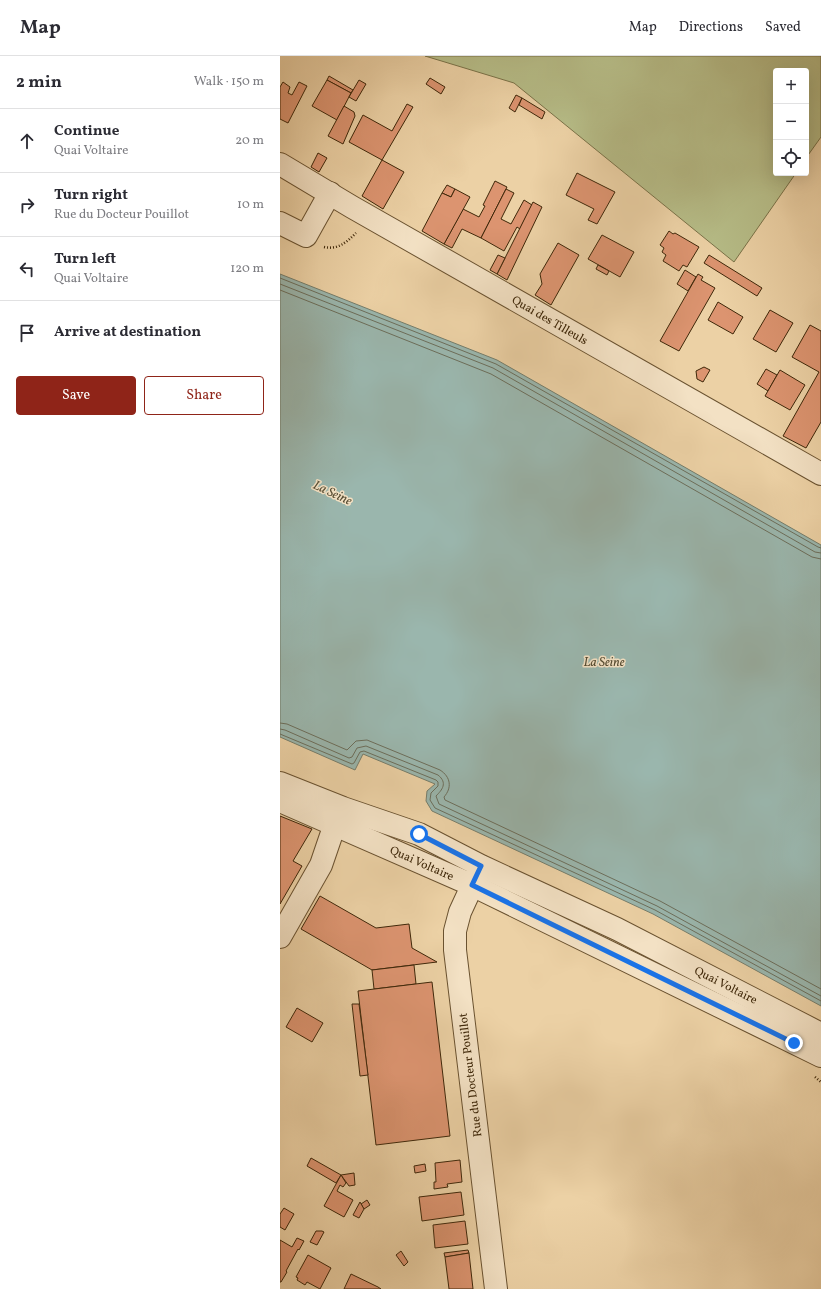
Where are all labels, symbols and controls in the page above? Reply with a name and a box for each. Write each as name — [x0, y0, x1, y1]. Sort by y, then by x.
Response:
text: Map — [20, 15, 61, 41]
text: Map — [629, 18, 657, 37]
text: Directions — [679, 18, 743, 37]
text: Saved — [765, 18, 801, 37]
map controls — [773, 68, 809, 176]
button: + — [773, 68, 809, 104]
text: 2 min — [16, 71, 62, 94]
text: Walk · 150 m — [194, 73, 264, 91]
button: − — [773, 104, 809, 140]
text: Continue — [54, 121, 119, 142]
icon: ahead — [16, 130, 38, 152]
text: 20 m — [235, 132, 264, 150]
button: locate — [773, 140, 809, 176]
text: Quai Voltaire — [54, 142, 128, 160]
text: Turn right — [54, 185, 128, 206]
icon: right — [16, 194, 38, 216]
text: 10 m — [237, 196, 264, 214]
text: Rue du Docteur Pouillot — [54, 206, 189, 224]
text: Turn left — [54, 249, 116, 270]
icon: left — [16, 258, 38, 280]
text: 120 m — [230, 260, 264, 278]
text: Quai Voltaire — [54, 270, 128, 288]
street label: Quai des Tilleuls — [508, 293, 591, 349]
icon: arrive — [16, 322, 38, 344]
text: Arrive at destination — [54, 322, 201, 343]
button: Save — [16, 376, 136, 415]
button: Share — [144, 376, 264, 415]
water label: La Seine — [310, 477, 355, 511]
water label: La Seine — [584, 654, 625, 672]
route start — [410, 825, 428, 843]
street label: Quai Voltaire — [387, 843, 456, 885]
street label: Quai Voltaire — [691, 963, 760, 1009]
street label: Rue du Docteur Pouillot — [455, 1012, 487, 1138]
route end — [785, 1034, 803, 1052]

